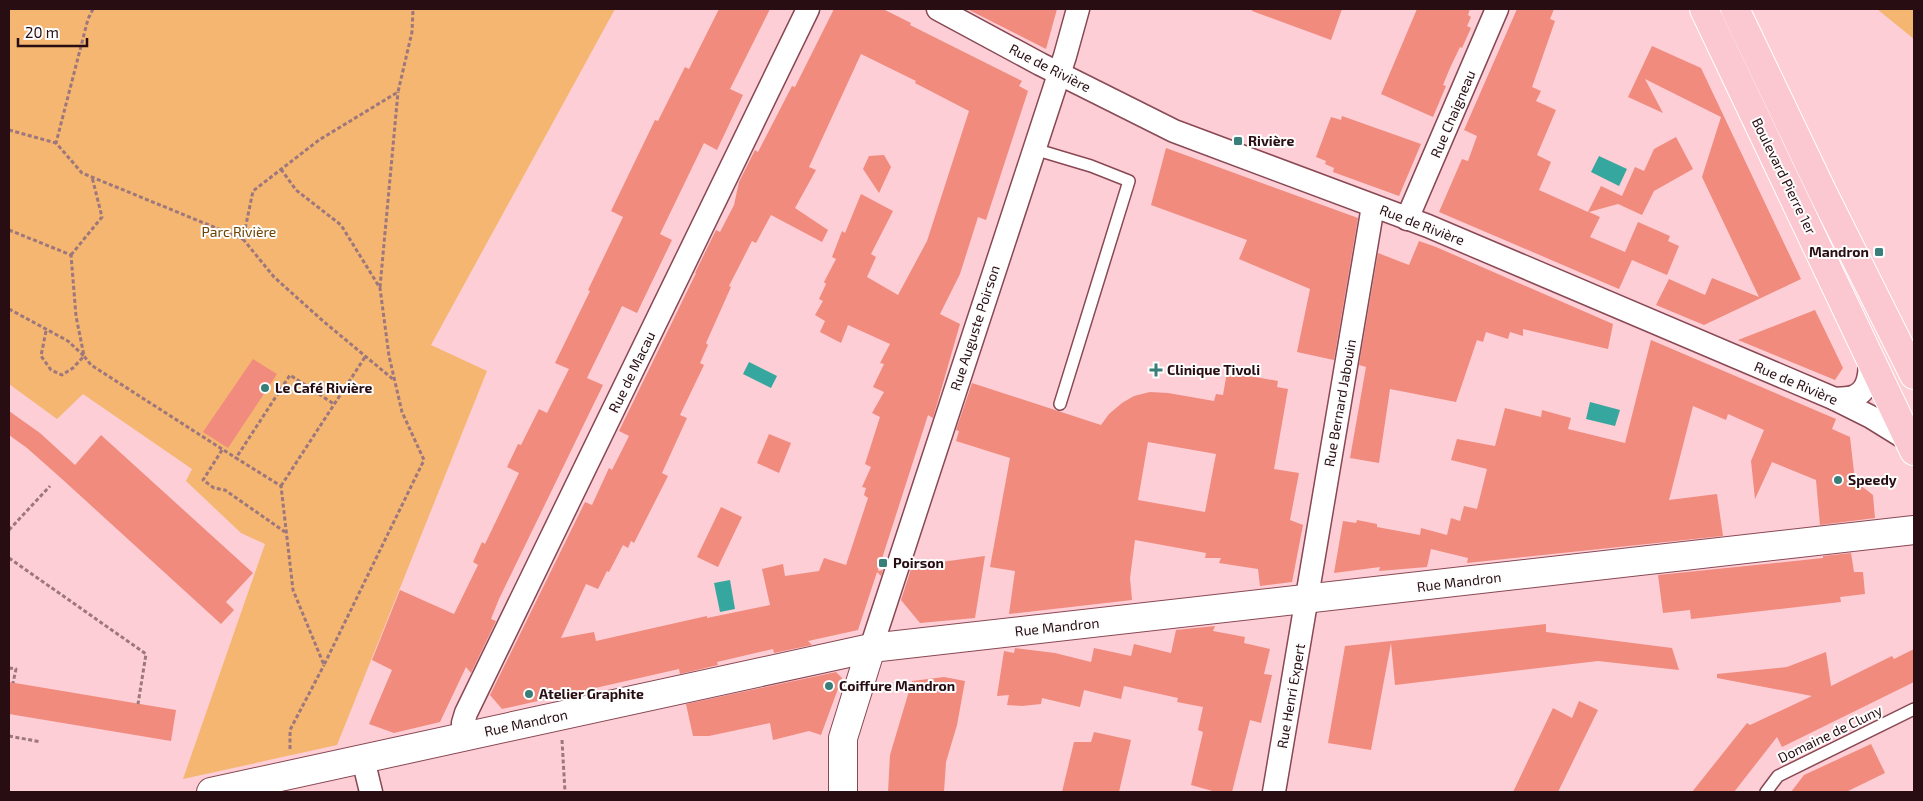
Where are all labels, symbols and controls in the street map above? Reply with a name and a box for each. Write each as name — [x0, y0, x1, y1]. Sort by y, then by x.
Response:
scale bar — [18, 15, 86, 47]
text: 20 m — [25, 23, 59, 41]
street label: Rue de Rivière — [1007, 40, 1094, 95]
street label: Rue Chaigneau — [1426, 67, 1479, 160]
street label: Boulevard Pierre 1er — [1749, 115, 1820, 237]
place label: Rivière — [1248, 132, 1294, 149]
marker: Rivière — [1232, 135, 1244, 147]
street label: Rue de Rivière — [1377, 201, 1467, 248]
park label: Parc Rivière — [202, 223, 276, 240]
place label: Mandron — [1809, 243, 1869, 260]
marker: Mandron — [1873, 246, 1885, 258]
street label: Rue Auguste Poirson — [946, 263, 1003, 393]
street label: Rue de Macau — [605, 328, 659, 415]
street label: Rue Bernard Jabouin — [1320, 338, 1359, 468]
street label: Rue de Rivière — [1752, 357, 1841, 408]
place label: Clinique Tivoli — [1167, 361, 1260, 378]
marker: Clinique Tivoli — [1149, 363, 1163, 377]
place label: Le Café Rivière — [275, 379, 373, 396]
marker: Le Café Rivière — [259, 382, 271, 394]
place label: Speedy — [1848, 471, 1897, 488]
marker: Speedy — [1832, 474, 1844, 486]
place label: Poirson — [893, 554, 944, 571]
marker: Poirson — [877, 557, 889, 569]
street label: Rue Mandron — [1416, 568, 1502, 595]
street label: Rue Mandron — [1014, 614, 1100, 639]
street label: Rue Henri Expert — [1273, 642, 1308, 750]
place label: Coiffure Mandron — [839, 677, 955, 694]
marker: Coiffure Mandron — [823, 680, 835, 692]
place label: Atelier Graphite — [539, 685, 644, 702]
marker: Atelier Graphite — [523, 688, 535, 700]
street label: Domaine de Cluny — [1775, 701, 1885, 766]
street label: Rue Mandron — [483, 705, 569, 740]

